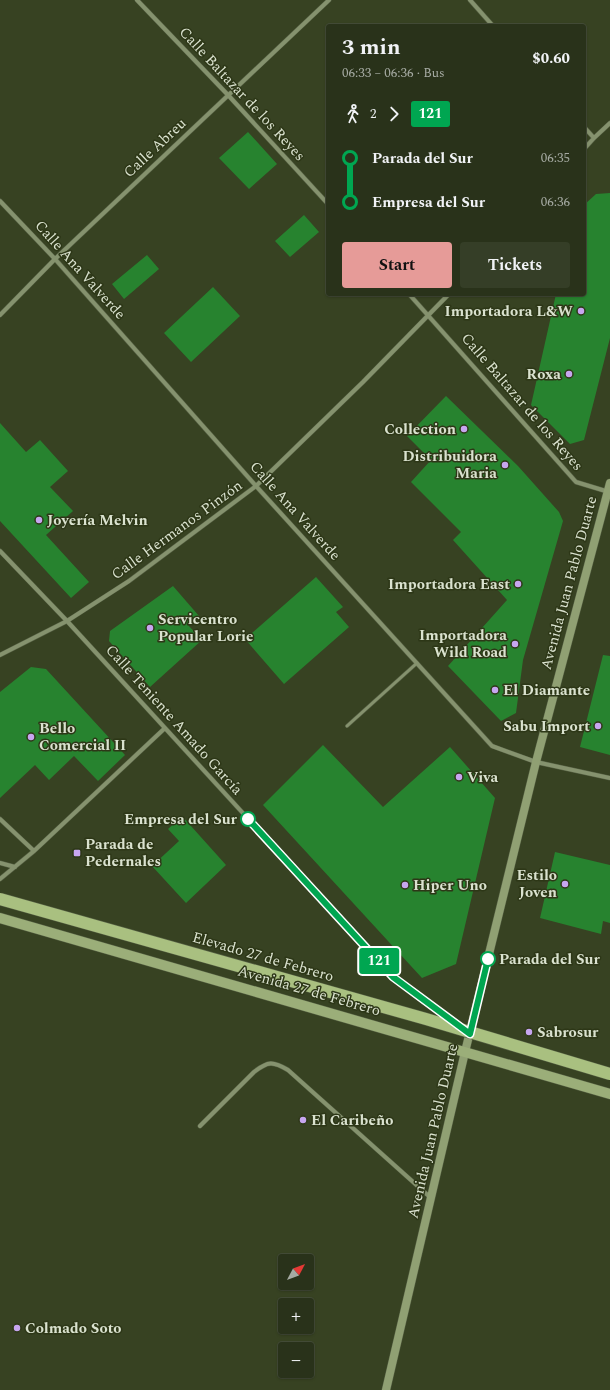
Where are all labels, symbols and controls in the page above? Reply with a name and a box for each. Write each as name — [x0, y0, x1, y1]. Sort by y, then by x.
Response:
street label: Calle Baltazar de los Reyes — [173, 22, 311, 166]
text: 3 min — [342, 31, 401, 64]
text: $0.60 — [532, 47, 570, 70]
text: 06:33 – 06:36 · Bus — [342, 63, 445, 83]
icon: walk — [342, 103, 364, 125]
icon: forward — [383, 103, 405, 125]
text: 121 — [419, 103, 442, 124]
text: 2 — [370, 104, 377, 124]
street label: Calle Abreu — [118, 113, 192, 183]
text: Parada del Sur — [372, 147, 473, 170]
text: 06:35 — [541, 148, 570, 168]
text: Empresa del Sur — [372, 191, 485, 214]
text: 06:36 — [541, 192, 570, 212]
street label: Calle Ana Valverde — [29, 215, 131, 325]
button: Start — [342, 242, 452, 288]
button: Tickets — [460, 242, 570, 288]
place label: Importadora L&W — [444, 300, 573, 323]
marker: Importadora L&W — [576, 306, 586, 316]
street label: Calle Baltazar de los Reyes — [455, 328, 589, 476]
place label: Roxa — [526, 363, 561, 386]
marker: Roxa — [564, 369, 574, 379]
place label: Collection — [384, 418, 456, 441]
marker: Collection — [459, 424, 469, 434]
place label: Distribuidora Maria — [403, 445, 497, 485]
street label: Calle Ana Valverde — [244, 456, 346, 566]
marker: Distribuidora Maria — [500, 460, 510, 470]
street label: Calle Hermanos Pinzón — [107, 474, 248, 586]
street label: Avenida Juan Pablo Duarte — [535, 494, 603, 672]
place label: Joyería Melvin — [47, 509, 148, 532]
marker: Joyería Melvin — [34, 515, 44, 525]
place label: Importadora East — [388, 573, 510, 596]
marker: Importadora East — [513, 579, 523, 589]
place label: Servicentro Popular Lorie — [158, 608, 253, 648]
marker: Servicentro Popular Lorie — [145, 623, 155, 633]
place label: Importadora Wild Road — [419, 624, 507, 664]
marker: Importadora Wild Road — [510, 639, 520, 649]
street label: Calle Teniente Amado García — [100, 640, 249, 801]
place label: El Diamante — [503, 679, 590, 702]
marker: El Diamante — [490, 685, 500, 695]
place label: Sabu Import — [503, 715, 590, 738]
place label: Bello Comercial II — [39, 717, 126, 757]
marker: Sabu Import — [593, 721, 603, 731]
marker: Bello Comercial II — [26, 732, 36, 742]
place label: Viva — [467, 766, 498, 789]
marker: Viva — [454, 772, 464, 782]
place label: Empresa del Sur — [124, 808, 238, 831]
marker: Empresa del Sur — [240, 811, 256, 827]
place label: Parada de Pedernales — [85, 833, 161, 873]
marker: Parada de Pedernales — [72, 848, 82, 858]
place label: Estilo Joven — [516, 864, 557, 904]
place label: Hiper Uno — [413, 874, 487, 897]
marker: Estilo Joven — [560, 879, 570, 889]
marker: Hiper Uno — [400, 880, 410, 890]
street label: Elevado 27 de Febrero — [190, 926, 336, 988]
line badge: 121 — [356, 948, 402, 974]
place label: Parada del Sur — [499, 948, 600, 971]
text: 121 — [367, 950, 391, 971]
marker: Parada del Sur — [480, 951, 496, 967]
street label: Avenida 27 de Febrero — [235, 960, 383, 1022]
place label: Sabrosur — [537, 1021, 599, 1044]
marker: Sabrosur — [524, 1027, 534, 1037]
street label: Avenida Juan Pablo Duarte — [402, 1041, 464, 1221]
place label: El Caribeño — [311, 1109, 393, 1132]
marker: El Caribeño — [298, 1115, 308, 1125]
north arrow — [278, 1254, 314, 1290]
map controls — [278, 1254, 314, 1378]
button: + — [278, 1298, 314, 1334]
place label: Colmado Soto — [25, 1317, 122, 1340]
marker: Colmado Soto — [12, 1323, 22, 1333]
button: − — [278, 1342, 314, 1378]

